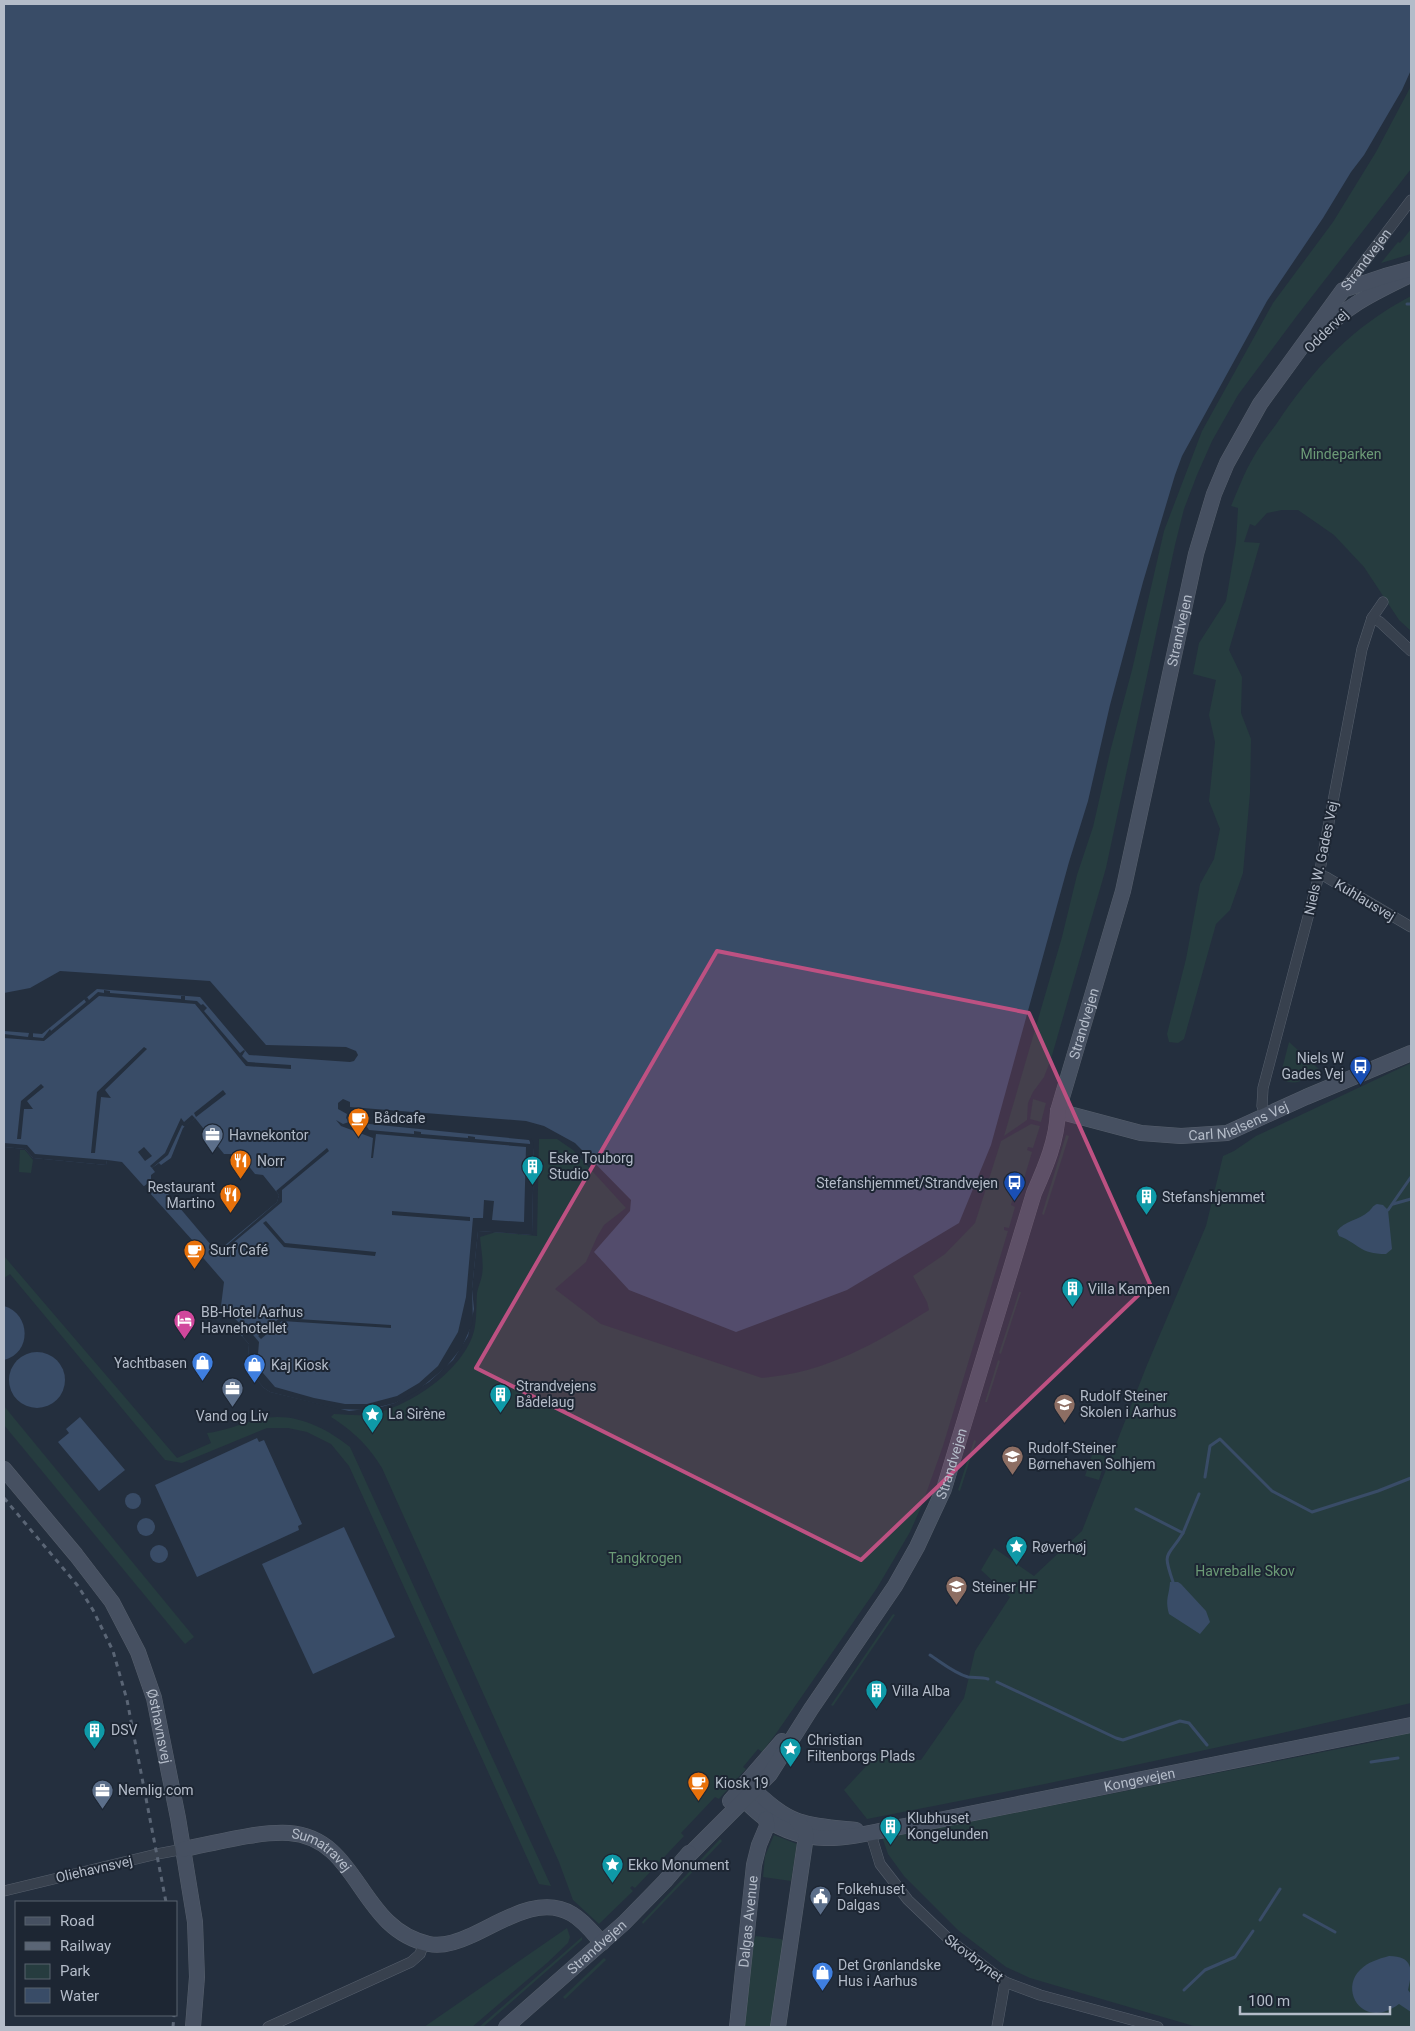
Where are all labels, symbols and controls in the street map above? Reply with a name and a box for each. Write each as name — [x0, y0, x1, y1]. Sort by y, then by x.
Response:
street label: Strandvejen — [1337, 226, 1394, 294]
street label: Oddervej — [1301, 306, 1351, 356]
park label: Mindeparken — [1300, 446, 1382, 462]
street label: Strandvejen — [1164, 593, 1195, 668]
street label: Niels W. Gades Vej — [1301, 799, 1341, 917]
street label: Kuhlausvej — [1332, 876, 1398, 924]
street label: Strandvejen — [1066, 986, 1102, 1061]
place label: Niels W Gades Vej — [1281, 1050, 1345, 1082]
bus stop icon: Niels W Gades Vej — [1348, 1054, 1372, 1085]
street label: Carl Nielsens Vej — [1188, 1098, 1291, 1143]
cafe icon: Bådcafe — [346, 1106, 370, 1137]
place label: Bådcafe — [374, 1110, 425, 1126]
office icon: Havnekontor — [201, 1123, 225, 1154]
place label: Havnekontor — [229, 1127, 309, 1143]
restaurant icon: Norr — [229, 1149, 253, 1180]
place label: Eske Touborg Studio — [549, 1150, 633, 1182]
place label: Norr — [257, 1153, 285, 1169]
building icon: Eske Touborg Studio — [521, 1154, 545, 1185]
bus stop icon: Stefanshjemmet/Strandvejen — [1002, 1171, 1026, 1202]
place label: Stefanshjemmet/Strandvejen — [816, 1175, 998, 1191]
place label: Restaurant Martino — [147, 1179, 215, 1211]
restaurant icon: Restaurant Martino — [219, 1183, 243, 1214]
building icon: Stefanshjemmet — [1134, 1185, 1158, 1216]
place label: Stefanshjemmet — [1162, 1189, 1265, 1205]
cafe icon: Surf Café — [182, 1238, 206, 1269]
place label: Surf Café — [210, 1242, 268, 1258]
building icon: Villa Kampen — [1060, 1277, 1084, 1308]
place label: Villa Kampen — [1088, 1281, 1170, 1297]
place label: BB-Hotel Aarhus Havnehotellet — [201, 1304, 303, 1336]
hotel icon: BB-Hotel Aarhus Havnehotellet — [173, 1308, 197, 1339]
shop icon: Yachtbasen — [191, 1351, 215, 1382]
shop icon: Kaj Kiosk — [243, 1353, 267, 1384]
place label: Yachtbasen — [114, 1355, 187, 1371]
place label: Kaj Kiosk — [271, 1357, 330, 1373]
office icon: Vand og Liv — [220, 1376, 244, 1407]
place label: Strandvejens Bådelaug — [516, 1378, 596, 1410]
building icon: Strandvejens Bådelaug — [488, 1382, 512, 1413]
place label: Rudolf Steiner Skolen i Aarhus — [1080, 1388, 1176, 1420]
school or university icon: Rudolf Steiner Skolen i Aarhus — [1052, 1392, 1076, 1423]
place icon: La Sirène — [360, 1402, 384, 1433]
place label: La Sirène — [388, 1406, 446, 1422]
place label: Vand og Liv — [196, 1408, 268, 1424]
street label: Strandvejen — [932, 1426, 970, 1502]
place label: Rudolf-Steiner Børnehaven Solhjem — [1028, 1440, 1156, 1472]
school or university icon: Rudolf-Steiner Børnehaven Solhjem — [1000, 1444, 1024, 1475]
place icon: Røverhøj — [1004, 1535, 1028, 1566]
place label: Røverhøj — [1032, 1539, 1086, 1555]
park label: Tangkrogen — [608, 1550, 682, 1566]
park label: Havreballe Skov — [1195, 1563, 1295, 1579]
school or university icon: Steiner HF — [944, 1575, 968, 1606]
place label: Steiner HF — [972, 1579, 1037, 1595]
building icon: Villa Alba — [864, 1679, 888, 1710]
place label: Villa Alba — [892, 1683, 950, 1699]
street label: Østhavnsvej — [143, 1686, 175, 1765]
building icon: DSV — [83, 1718, 107, 1749]
place label: DSV — [111, 1722, 138, 1738]
place label: Christian Filtenborgs Plads — [807, 1732, 915, 1764]
place icon: Christian Filtenborgs Plads — [779, 1736, 803, 1767]
street label: Kongevejen — [1103, 1765, 1177, 1795]
cafe icon: Kiosk 19 — [687, 1771, 711, 1802]
place label: Kiosk 19 — [715, 1775, 769, 1791]
office icon: Nemlig.com — [90, 1778, 114, 1809]
place label: Nemlig.com — [118, 1782, 194, 1798]
place label: Klubhuset Kongelunden — [907, 1810, 989, 1842]
building icon: Klubhuset Kongelunden — [879, 1814, 903, 1845]
street label: Sumatravej — [290, 1825, 355, 1875]
street label: Oliehavnsvej — [54, 1852, 134, 1886]
place icon: Ekko Monument — [600, 1853, 624, 1884]
place label: Ekko Monument — [628, 1857, 730, 1873]
street label: Dalgas Avenue — [735, 1875, 761, 1968]
place label: Folkehuset Dalgas — [837, 1881, 905, 1913]
public building icon: Folkehuset Dalgas — [809, 1885, 833, 1916]
legend — [15, 1901, 178, 2016]
text: Road — [60, 1912, 94, 1930]
street label: Strandvejen — [564, 1917, 630, 1977]
street label: Skovbrynet — [942, 1931, 1007, 1985]
text: Railway — [60, 1937, 111, 1955]
place label: Det Grønlandske Hus i Aarhus — [838, 1957, 941, 1989]
shop icon: Det Grønlandske Hus i Aarhus — [810, 1961, 834, 1992]
text: Park — [60, 1962, 91, 1980]
scale bar — [1240, 1984, 1390, 2016]
text: Water — [60, 1987, 99, 2005]
text: 100 m — [1248, 1992, 1290, 2010]

